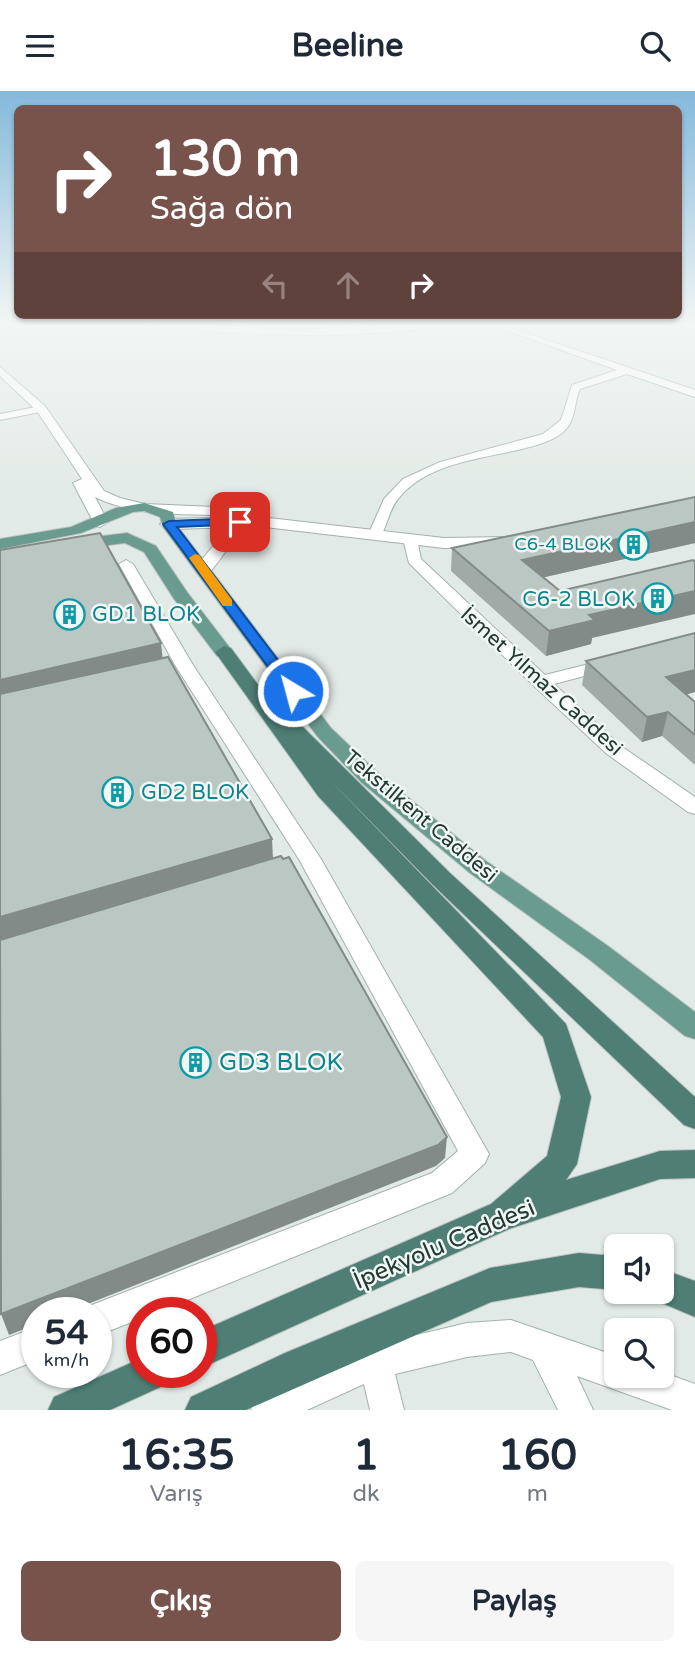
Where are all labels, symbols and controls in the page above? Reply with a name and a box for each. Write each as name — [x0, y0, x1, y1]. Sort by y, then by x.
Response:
icon: menu — [21, 27, 59, 65]
text: Beeline — [292, 27, 403, 65]
icon: search — [636, 27, 674, 65]
text: 130 m — [150, 130, 300, 189]
icon: right — [35, 133, 126, 224]
text: Sağa dön — [150, 190, 293, 228]
icon: left — [256, 266, 294, 304]
icon: ahead — [329, 266, 367, 304]
icon: right — [402, 266, 440, 304]
pin — [210, 492, 270, 552]
icon: arrive — [221, 503, 259, 541]
building icon: C6-4 BLOK — [617, 527, 651, 561]
place label: C6-4 BLOK — [514, 533, 611, 555]
building icon: C6-2 BLOK — [641, 582, 675, 616]
place label: C6-2 BLOK — [522, 587, 635, 612]
building icon: GD1 BLOK — [52, 597, 86, 631]
place label: GD1 BLOK — [92, 602, 200, 627]
street label: İsmet Yılmaz Caddesi — [455, 602, 628, 761]
position arrow — [256, 654, 330, 728]
street label: Tekstilkent Caddesi — [339, 745, 502, 888]
building icon: GD2 BLOK — [101, 775, 135, 809]
place label: GD2 BLOK — [141, 780, 249, 805]
building icon: GD3 BLOK — [179, 1045, 213, 1079]
place label: GD3 BLOK — [219, 1048, 343, 1077]
street label: İpekyolu Caddesi — [349, 1193, 539, 1296]
map controls — [604, 1234, 674, 1388]
button: sound — [604, 1234, 674, 1304]
speed limit sign: 60 — [126, 1297, 217, 1388]
text: 54 — [45, 1312, 88, 1354]
button: search — [604, 1318, 674, 1388]
text: km/h — [44, 1349, 89, 1371]
text: 16:35 — [118, 1430, 235, 1481]
text: 1 — [353, 1430, 379, 1481]
text: 160 — [498, 1430, 577, 1481]
text: Varış — [150, 1480, 203, 1508]
text: dk — [353, 1480, 380, 1508]
text: m — [527, 1480, 548, 1508]
button: Çıkış — [21, 1561, 341, 1641]
button: Paylaş — [355, 1561, 674, 1641]

